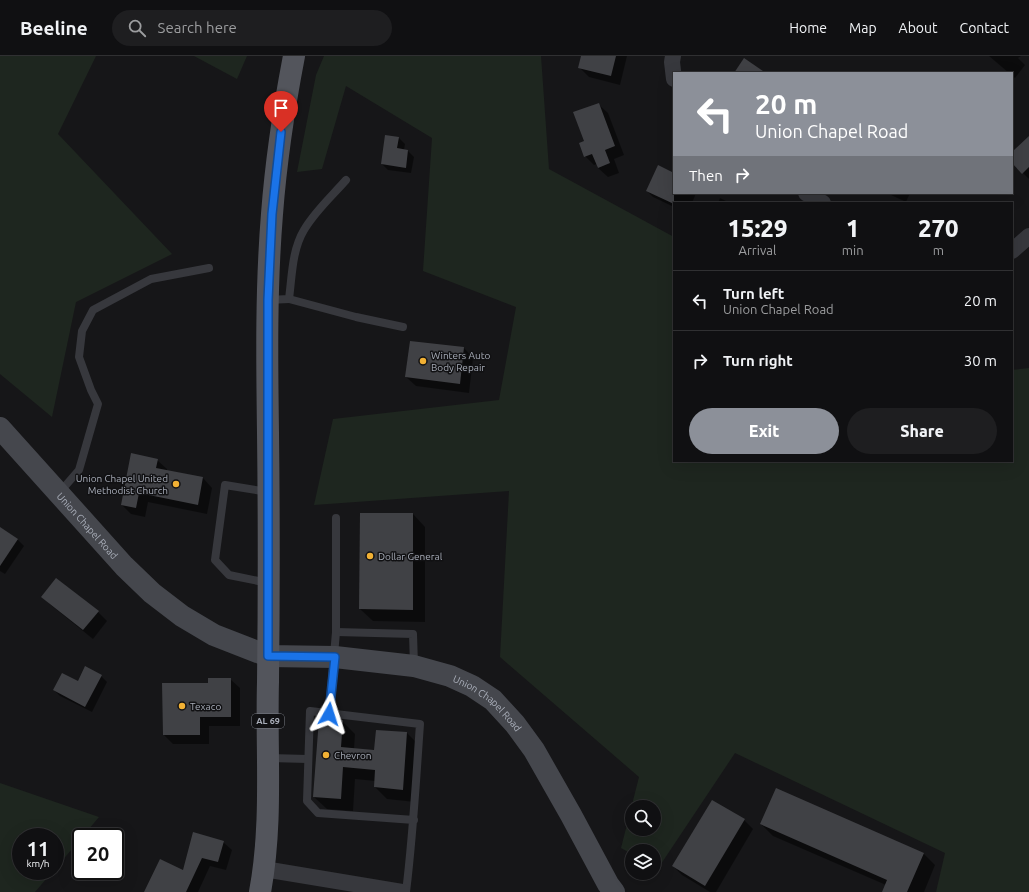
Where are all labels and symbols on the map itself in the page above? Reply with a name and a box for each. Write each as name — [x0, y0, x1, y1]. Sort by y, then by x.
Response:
pin — [264, 91, 298, 132]
place label: Winters Auto Body Repair — [431, 350, 491, 373]
marker: Winters Auto Body Repair — [418, 356, 428, 366]
place label: Union Chapel United Methodist Church — [76, 473, 168, 496]
marker: Union Chapel United Methodist Church — [171, 479, 181, 489]
street label: Union Chapel Road — [55, 490, 120, 561]
marker: Dollar General — [365, 551, 375, 561]
place label: Dollar General — [378, 551, 443, 562]
street label: Union Chapel Road — [451, 673, 524, 733]
position arrow — [308, 693, 350, 735]
marker: Texaco — [177, 701, 187, 711]
place label: Texaco — [190, 701, 221, 712]
road number: AL 69 — [252, 714, 284, 728]
marker: Chevron — [321, 750, 331, 760]
place label: Chevron — [334, 750, 372, 761]
speed limit sign: 20 — [72, 828, 124, 880]

